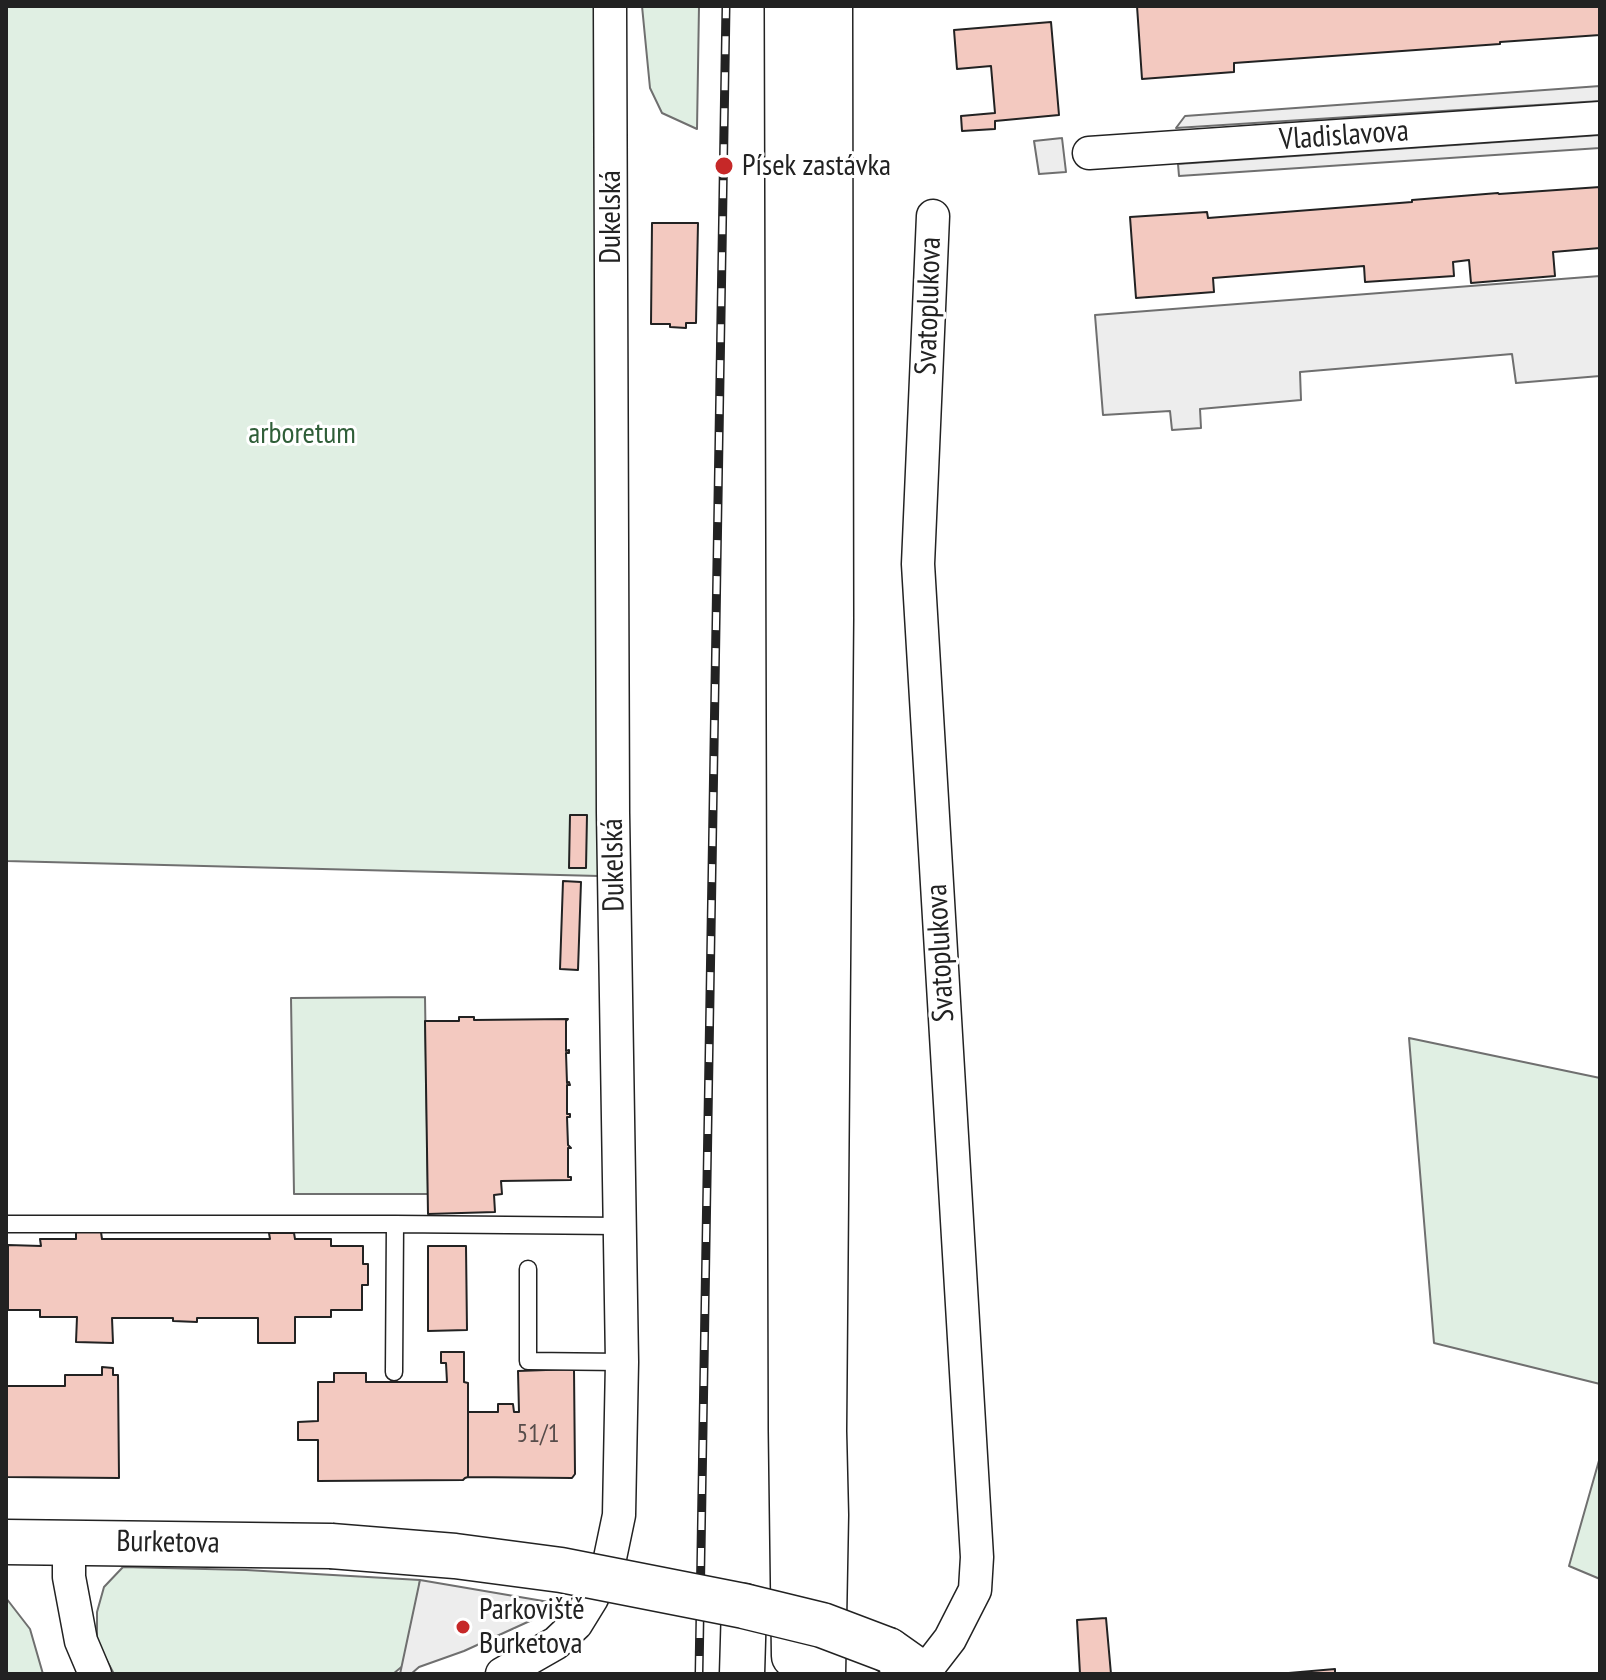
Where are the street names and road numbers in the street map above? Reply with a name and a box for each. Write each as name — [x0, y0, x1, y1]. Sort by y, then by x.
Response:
street label: Vladislavova — [1278, 114, 1410, 158]
street label: Dukelská — [593, 170, 629, 264]
street label: Svatoplukova — [909, 236, 949, 376]
street label: Dukelská — [595, 818, 633, 912]
street label: Svatoplukova — [919, 883, 963, 1023]
street label: Burketova — [116, 1524, 220, 1562]

